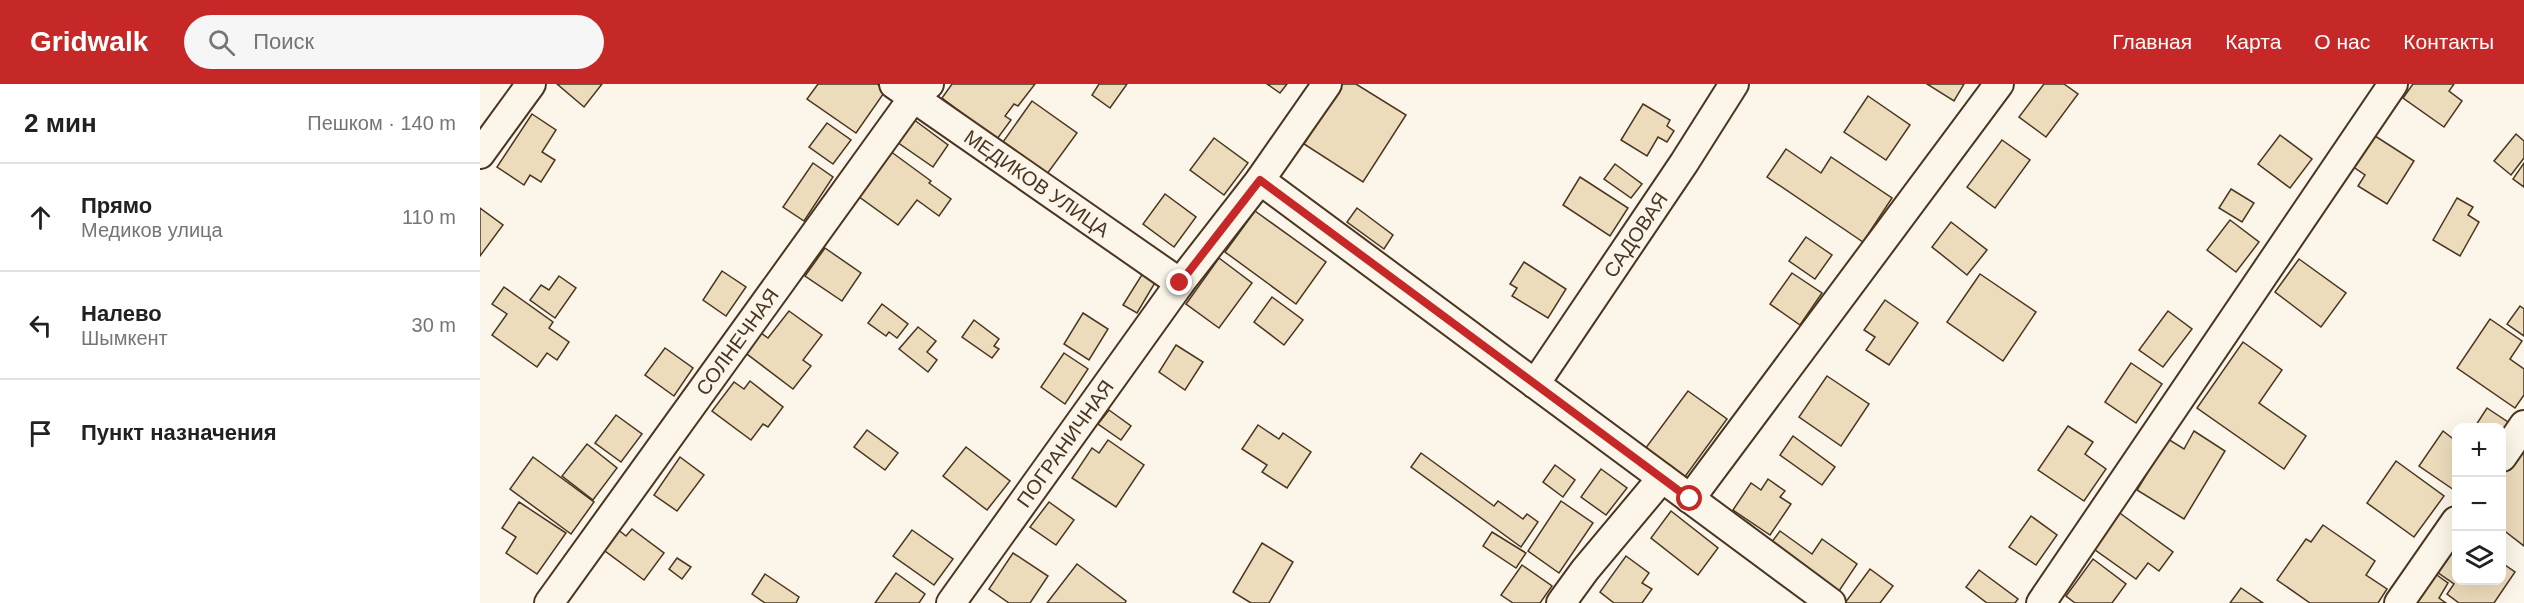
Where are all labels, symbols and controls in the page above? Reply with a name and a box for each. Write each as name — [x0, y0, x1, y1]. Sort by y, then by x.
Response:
search box — [184, 15, 604, 69]
text: Gridwalk — [30, 26, 148, 57]
icon: search — [205, 26, 238, 59]
text: Поиск — [253, 29, 314, 54]
text: Главная — [2112, 30, 2192, 53]
text: Карта — [2225, 30, 2281, 53]
text: О нас — [2314, 30, 2370, 53]
text: Контакты — [2403, 30, 2494, 53]
text: 2 мин — [24, 108, 97, 138]
text: Пешком · 140 m — [307, 112, 456, 134]
street label: МЕДИКОВ УЛИЦА — [960, 125, 1114, 242]
street label: САДОВАЯ — [1599, 188, 1672, 281]
text: Прямо — [81, 193, 152, 218]
icon: ahead — [24, 201, 57, 234]
text: 110 m — [402, 206, 456, 228]
text: Медиков улица — [81, 219, 223, 241]
route end — [1166, 269, 1192, 295]
street label: СОЛНЕЧНАЯ — [692, 284, 783, 399]
text: Налево — [81, 301, 162, 326]
icon: left — [24, 309, 57, 342]
text: 30 m — [412, 314, 456, 336]
text: Шымкент — [81, 327, 168, 349]
street label: ПОГРАНИЧНАЯ — [1012, 376, 1118, 511]
icon: arrive — [24, 417, 57, 450]
text: Пункт назначения — [81, 420, 277, 445]
map controls — [2452, 423, 2506, 585]
button: + — [2452, 423, 2506, 477]
button: − — [2452, 477, 2506, 531]
route start — [1676, 485, 1702, 511]
button: layers — [2452, 531, 2506, 585]

